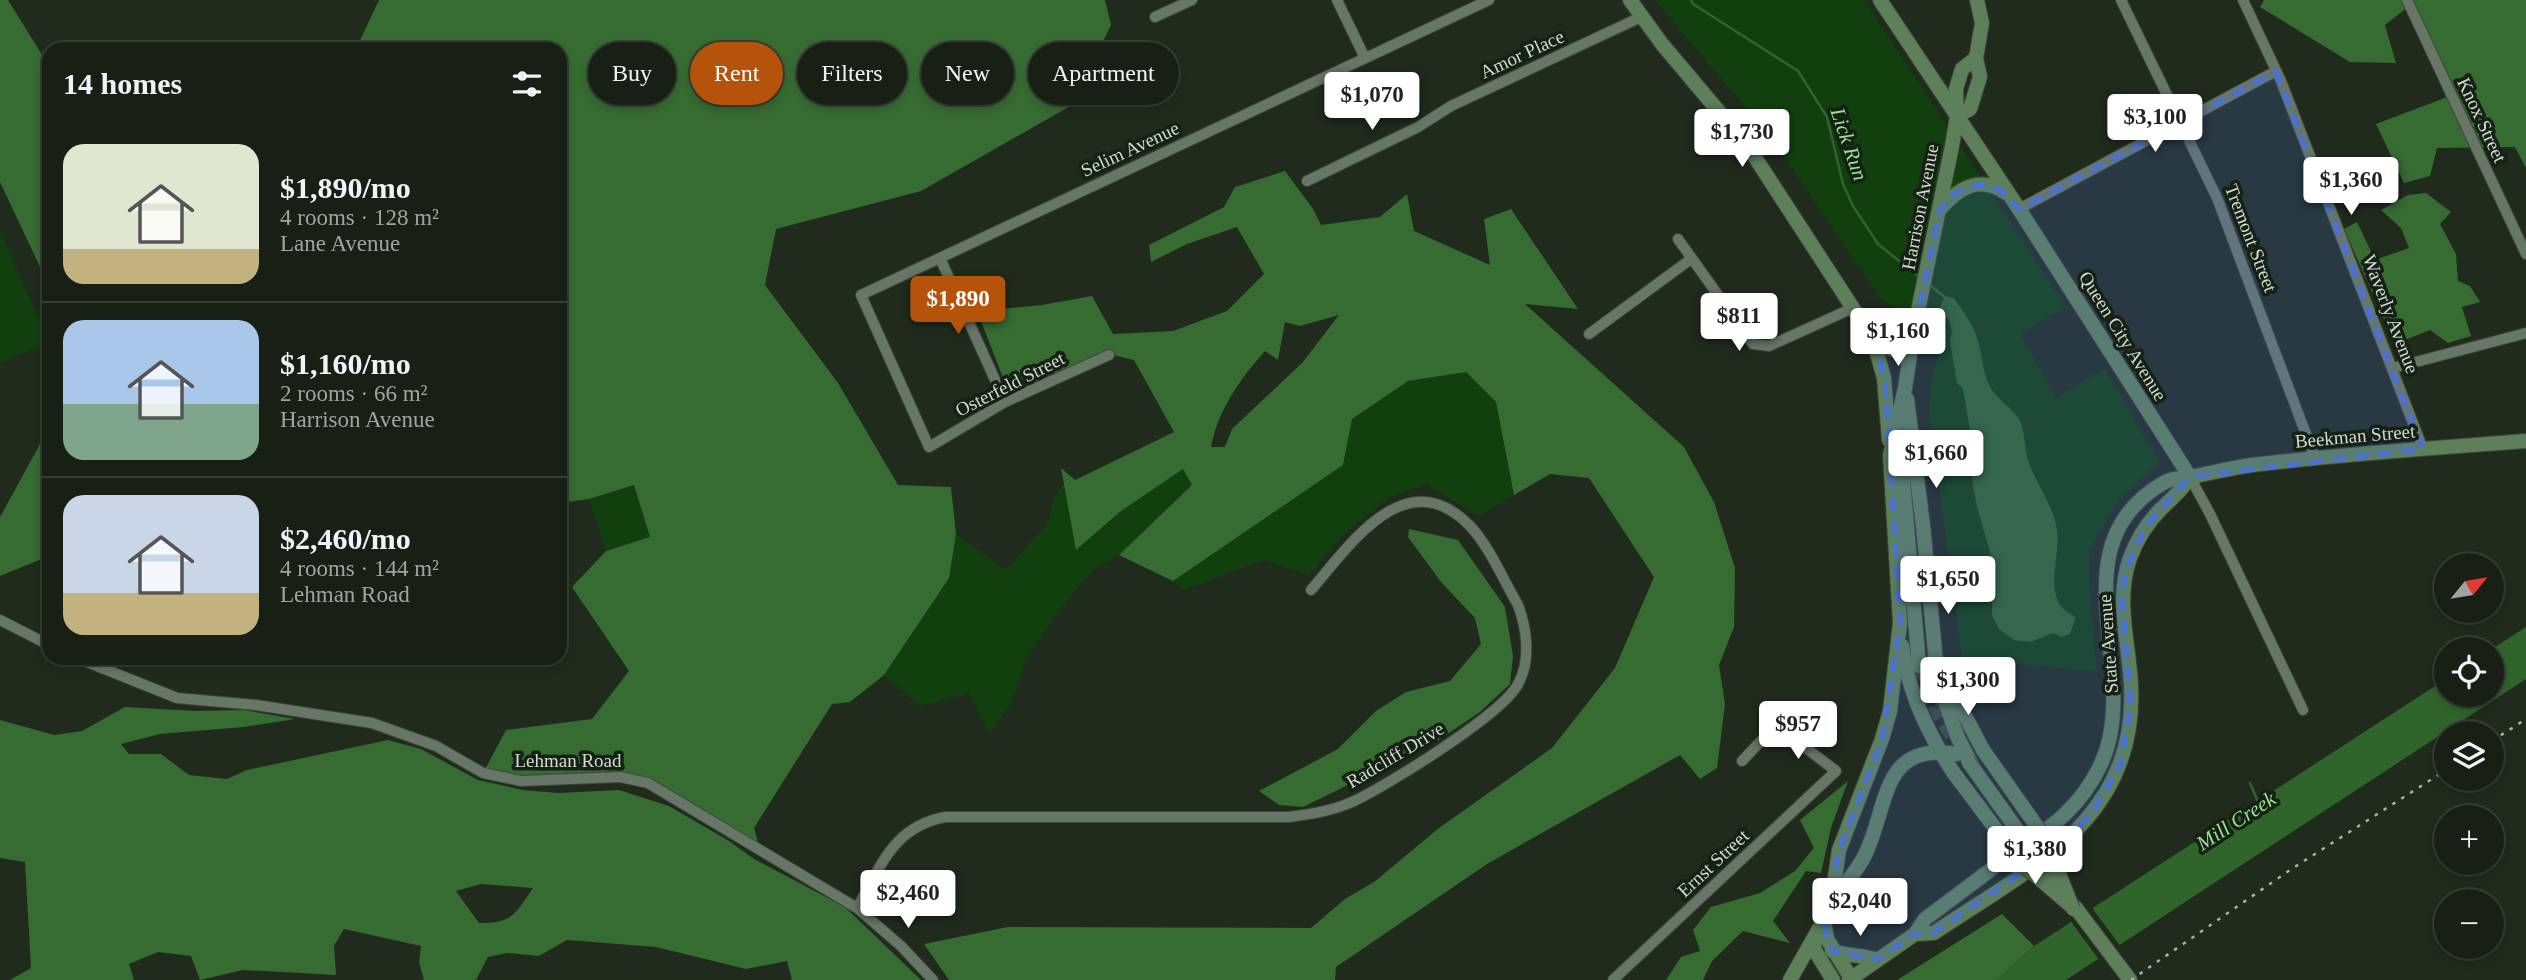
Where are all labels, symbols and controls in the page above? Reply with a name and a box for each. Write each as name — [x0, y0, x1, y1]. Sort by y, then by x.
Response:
street label: Amor Place — [1477, 25, 1567, 83]
chip: Buy — [588, 42, 676, 105]
chip: Rent — [690, 42, 783, 105]
chip: Filters — [797, 42, 907, 105]
chip: New — [921, 42, 1014, 105]
chip: Apartment — [1028, 42, 1179, 105]
icon: filters — [508, 65, 546, 103]
text: 14 homes — [63, 67, 182, 100]
pin: $1,070 — [1315, 72, 1429, 132]
street label: Knox Street — [2453, 74, 2511, 166]
text: $1,070 — [1340, 82, 1404, 107]
pin: $3,100 — [2098, 94, 2212, 154]
water label: Lick Run — [1825, 104, 1873, 183]
text: $3,100 — [2123, 104, 2187, 129]
pin: $1,730 — [1685, 110, 1799, 169]
street label: Selim Avenue — [1078, 117, 1182, 181]
text: $1,730 — [1710, 119, 1774, 144]
street label: Harrison Avenue — [1897, 142, 1943, 272]
pin: $1,360 — [2294, 158, 2408, 217]
text: $1,360 — [2319, 167, 2383, 192]
text: $1,890/mo — [280, 171, 411, 204]
icon: home — [119, 172, 203, 256]
street label: Tremont Street — [2221, 181, 2281, 296]
text: 4 rooms · 128 m² — [280, 205, 439, 230]
text: Lane Avenue — [280, 231, 400, 256]
street label: Waverly Avenue — [2359, 252, 2423, 376]
street label: Queen City Avenue — [2075, 267, 2171, 405]
pin: $1,890 — [901, 276, 1015, 336]
text: $1,890 — [926, 286, 990, 311]
pin: $811 — [1698, 294, 1780, 353]
text: $811 — [1717, 303, 1761, 328]
pin: $1,160 — [1841, 308, 1955, 368]
text: $1,160 — [1866, 318, 1930, 343]
text: $1,160/mo — [280, 347, 411, 380]
street label: Osterfeld Street — [952, 347, 1069, 421]
icon: home — [119, 348, 203, 432]
text: 2 rooms · 66 m² — [280, 381, 427, 406]
text: Harrison Avenue — [280, 407, 435, 432]
street label: Beekman Street — [2294, 420, 2417, 452]
pin: $1,660 — [1879, 430, 1993, 490]
text: $1,660 — [1904, 440, 1968, 465]
text: $2,460/mo — [280, 522, 411, 555]
icon: home — [119, 523, 203, 607]
north arrow — [2434, 553, 2504, 623]
map controls — [2434, 553, 2504, 959]
text: 4 rooms · 144 m² — [280, 556, 439, 581]
pin: $1,650 — [1891, 556, 2005, 616]
text: $1,650 — [1916, 566, 1980, 591]
text: Lehman Road — [280, 582, 410, 607]
street label: State Avenue — [2094, 594, 2122, 694]
button: locate — [2434, 637, 2504, 707]
pin: $1,300 — [1911, 658, 2025, 717]
text: $1,300 — [1936, 667, 2000, 692]
pin: $957 — [1757, 702, 1839, 761]
text: $957 — [1775, 711, 1821, 736]
street label: Radcliff Drive — [1342, 718, 1448, 792]
button: layers — [2434, 721, 2504, 791]
street label: Lehman Road — [514, 750, 622, 771]
water label: Mill Creek — [2191, 786, 2281, 856]
button: + — [2434, 805, 2504, 875]
street label: Ernst Street — [1673, 824, 1753, 901]
pin: $1,380 — [1978, 826, 2092, 886]
text: $1,380 — [2003, 836, 2067, 861]
pin: $2,460 — [851, 870, 965, 930]
pin: $2,040 — [1803, 878, 1917, 938]
text: $2,460 — [876, 880, 940, 905]
text: $2,040 — [1828, 888, 1892, 913]
button: − — [2434, 889, 2504, 959]

